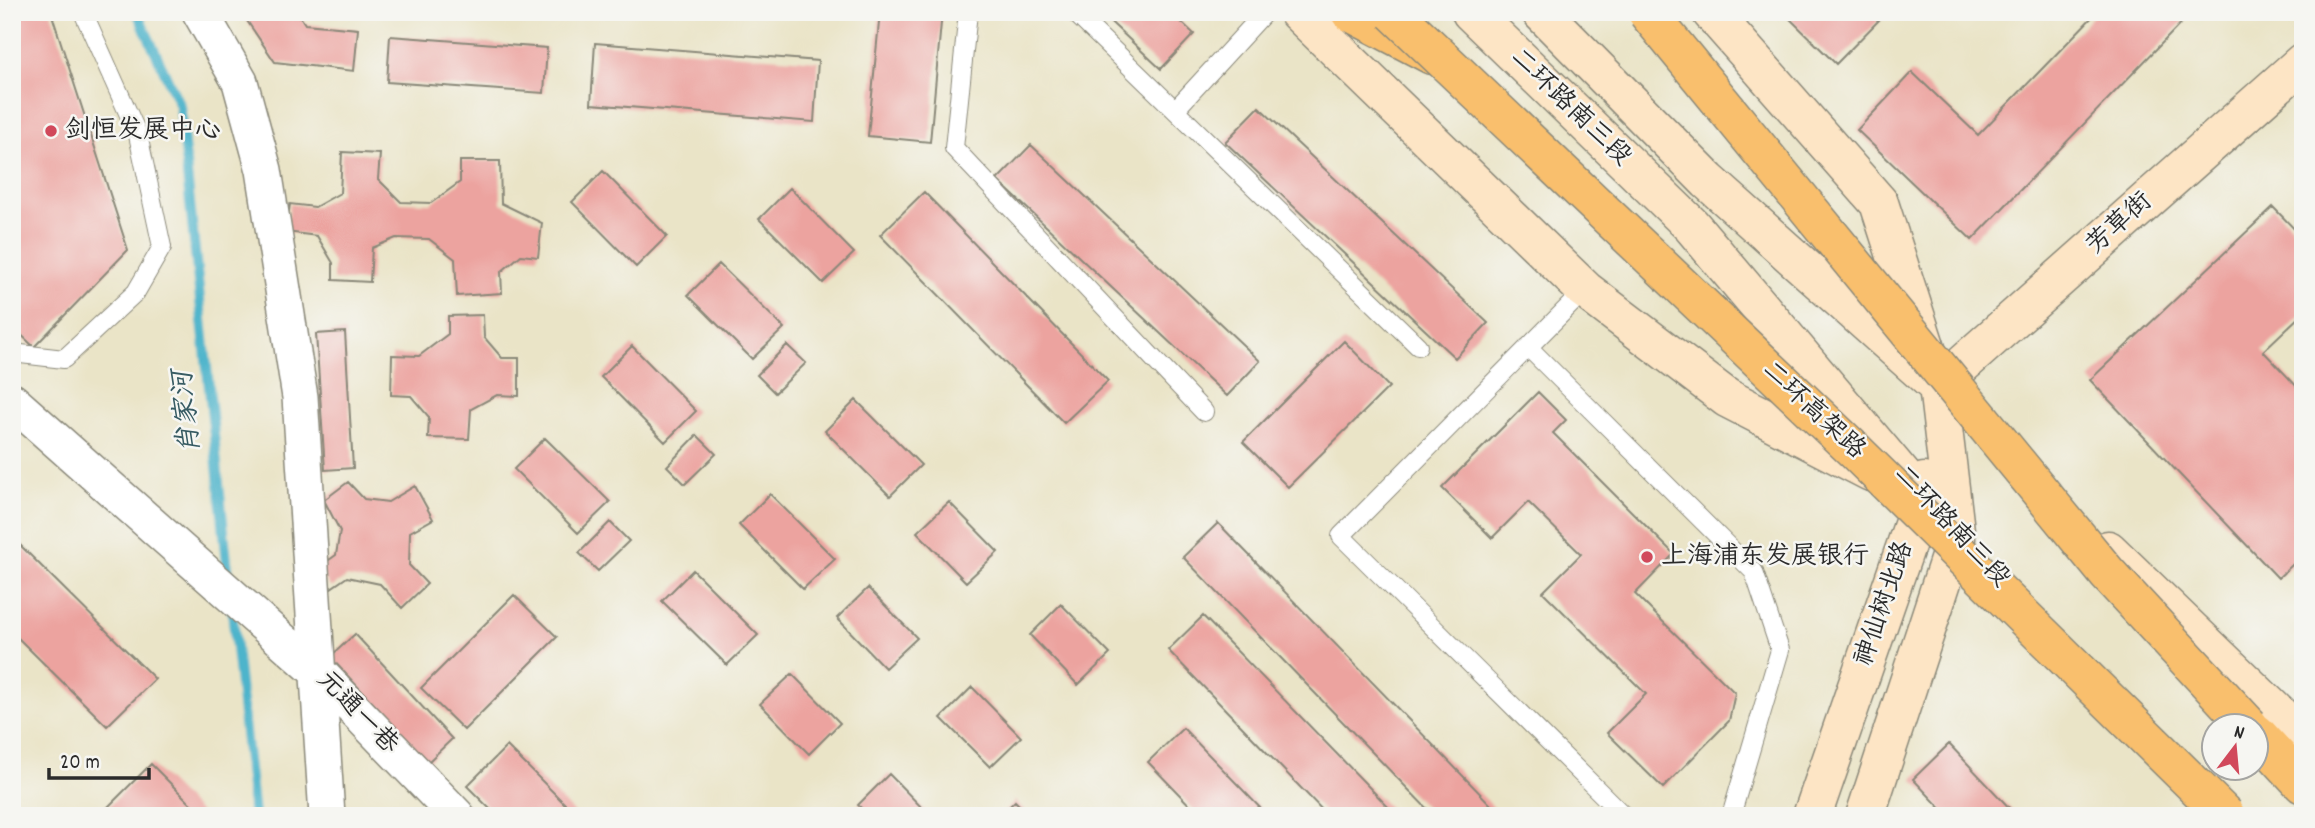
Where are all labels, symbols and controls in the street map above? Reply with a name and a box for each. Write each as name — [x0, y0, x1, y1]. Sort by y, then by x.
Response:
street label: 二环路南三段 — [1501, 41, 1639, 175]
place label: 剑恒发展中心 — [65, 113, 221, 150]
marker: 剑恒发展中心 — [43, 123, 59, 139]
street label: 芳草街 — [2079, 184, 2161, 264]
street label: 二环高架路 — [1753, 353, 1873, 469]
water label: 肖家河 — [164, 364, 213, 456]
street label: 二环路南三段 — [1884, 457, 2018, 597]
street label: 神仙树北路 — [1846, 537, 1924, 671]
place label: 上海浦东发展银行 — [1661, 539, 1869, 576]
marker: 上海浦东发展银行 — [1639, 549, 1655, 565]
street label: 元通一巷 — [308, 663, 406, 763]
north arrow — [2200, 712, 2270, 782]
text: N — [2230, 720, 2247, 748]
scale bar — [49, 737, 149, 781]
text: 20 m — [60, 749, 100, 779]

